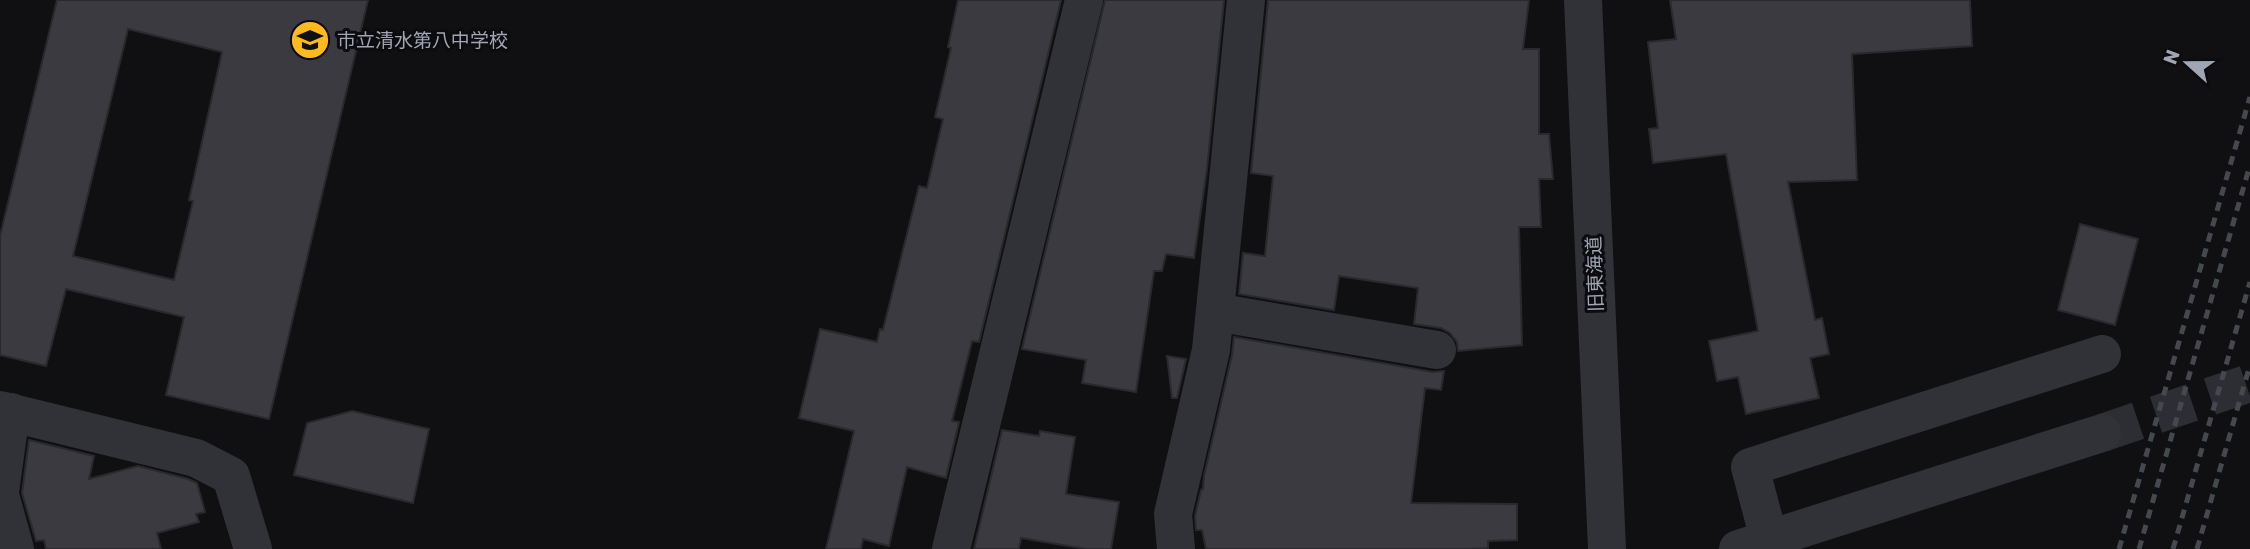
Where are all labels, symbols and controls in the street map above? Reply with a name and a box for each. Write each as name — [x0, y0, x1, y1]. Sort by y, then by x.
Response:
school or university icon: 市立清水第八中学校 — [289, 19, 331, 61]
north arrow — [2152, 28, 2222, 98]
place label: 市立清水第八中学校 — [337, 29, 508, 52]
text: N — [2158, 47, 2185, 68]
street label: 旧東海道 — [1582, 236, 1608, 312]

